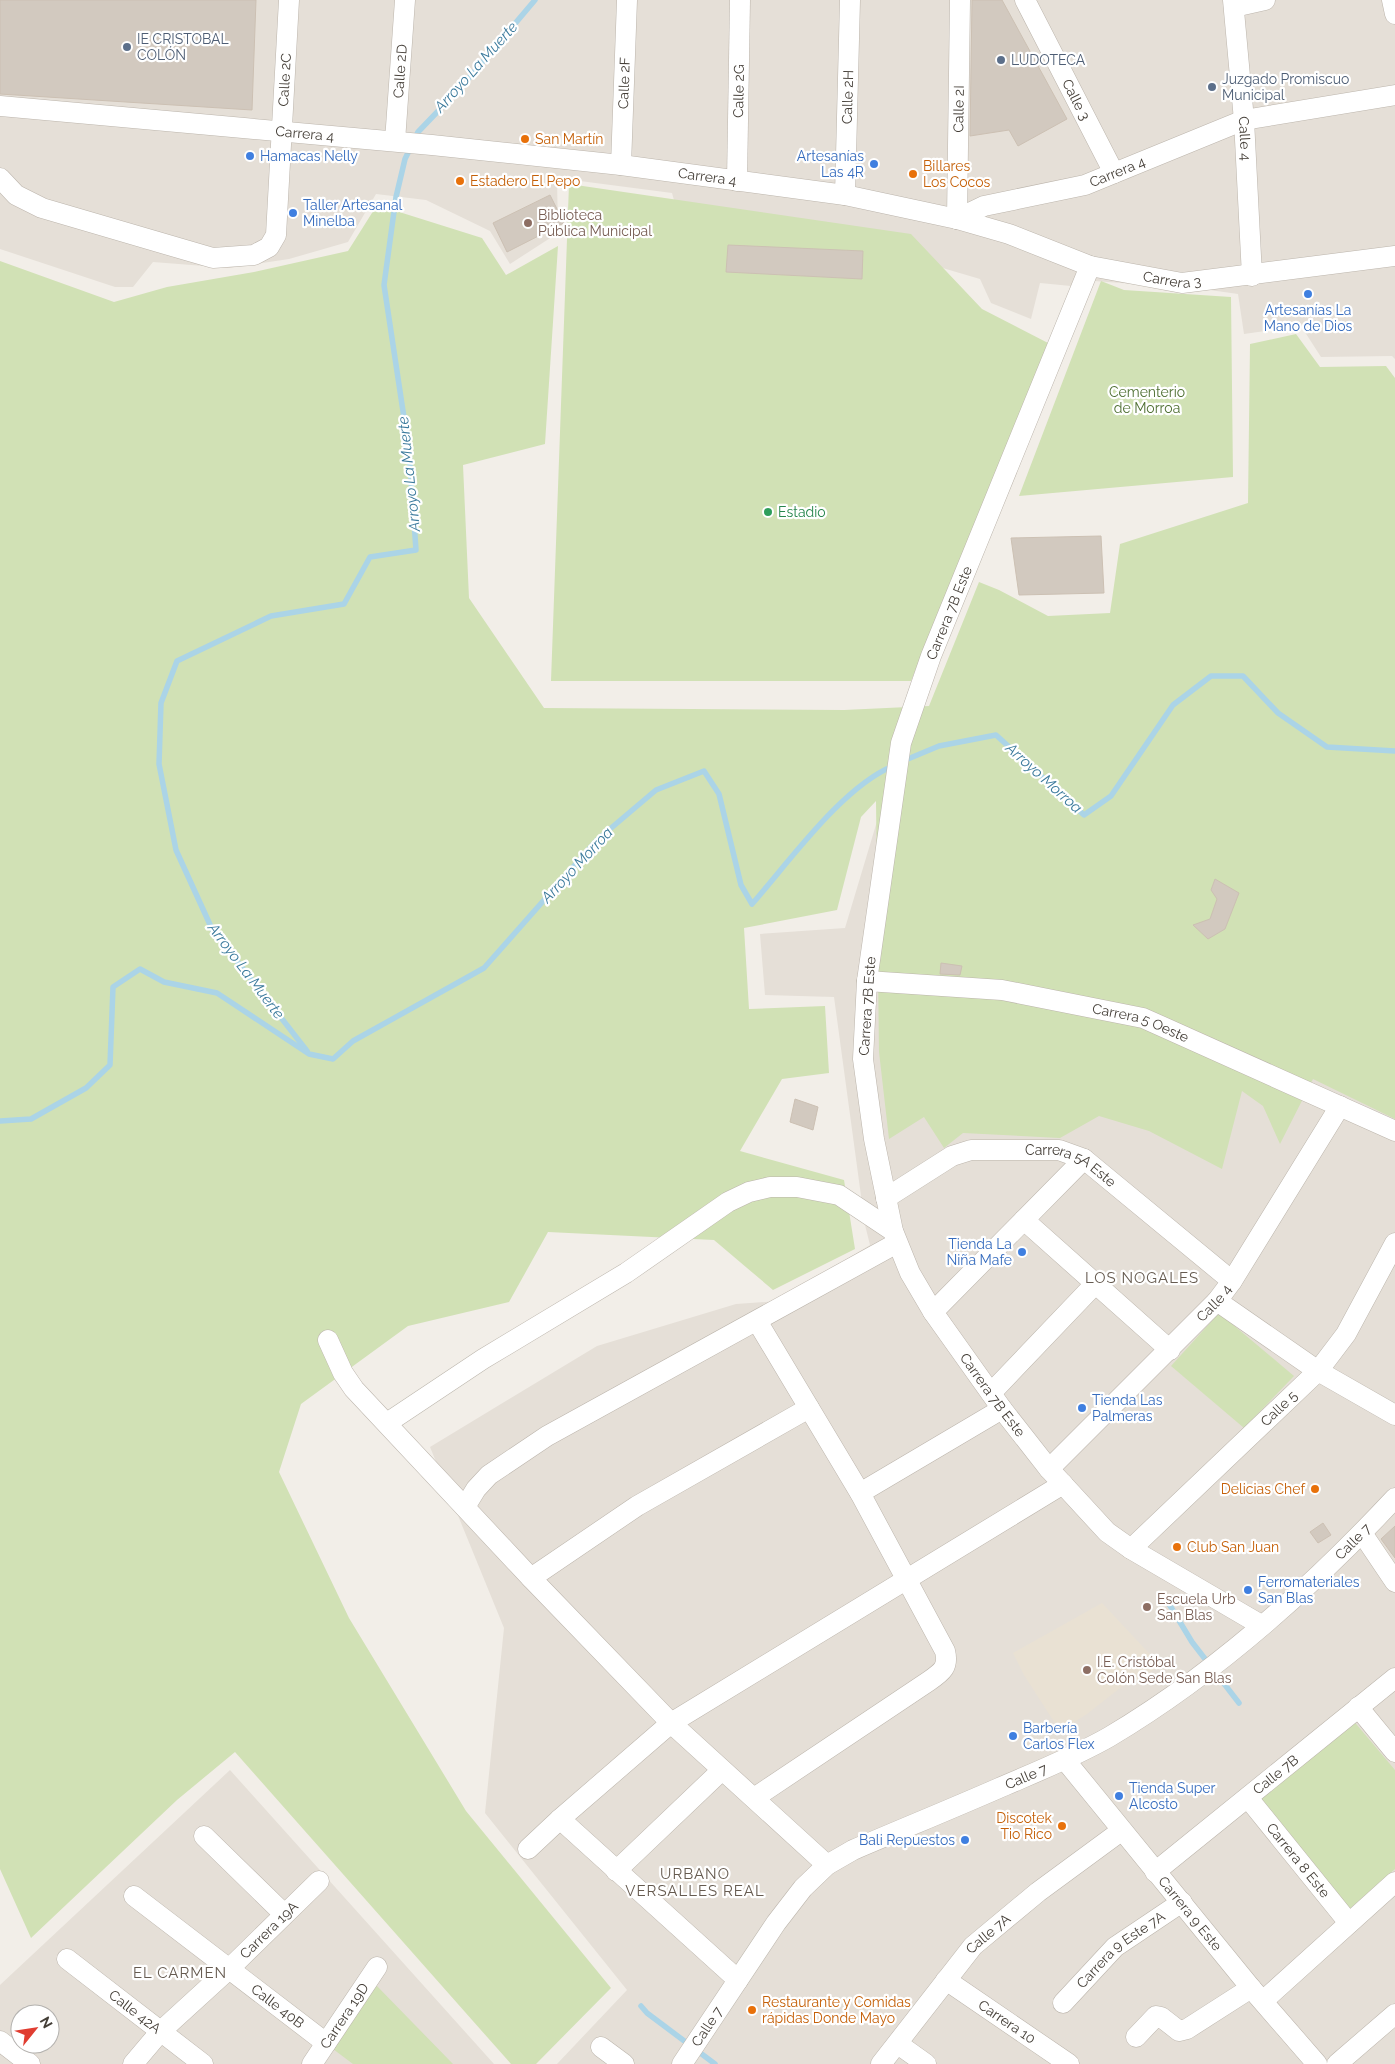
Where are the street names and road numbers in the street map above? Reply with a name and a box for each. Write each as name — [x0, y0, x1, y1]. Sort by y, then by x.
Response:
street label: Calle 2D — [390, 44, 410, 99]
street label: Calle 2C — [275, 52, 294, 107]
street label: Calle 2F — [615, 57, 633, 109]
street label: Calle 2G — [730, 64, 747, 118]
street label: Calle 2H — [839, 70, 856, 124]
street label: Calle 3 — [1059, 76, 1093, 123]
street label: Calle 2I — [950, 85, 967, 133]
street label: Calle 4 — [1236, 116, 1254, 161]
street label: Carrera 4 — [275, 123, 335, 144]
street label: Carrera 4 — [1087, 153, 1148, 190]
street label: Carrera 4 — [677, 165, 738, 188]
street label: Carrera 3 — [1142, 268, 1202, 291]
street label: Carrera 7B Este — [923, 564, 975, 662]
street label: Carrera 7B Este — [856, 956, 878, 1056]
street label: Carrera 5 Oeste — [1091, 1000, 1191, 1045]
street label: Carrera 5A Este — [1025, 1142, 1119, 1190]
street label: Calle 4 — [1193, 1281, 1235, 1325]
street label: Carrera 7B Este — [957, 1350, 1029, 1440]
street label: Calle 5 — [1257, 1387, 1301, 1429]
street label: Calle 7 — [1332, 1520, 1374, 1563]
street label: Calle 7B — [1250, 1752, 1301, 1798]
street label: Calle 7 — [1003, 1760, 1050, 1792]
street label: Carrera 8 Este — [1263, 1820, 1333, 1901]
street label: Carrera 9 Este — [1155, 1873, 1225, 1954]
street label: Carrera 19A — [236, 1898, 302, 1962]
street label: Carrera 9 Este 7A — [1073, 1908, 1168, 1991]
street label: Calle 7A — [962, 1910, 1014, 1957]
street label: Carrera 19D — [317, 1980, 372, 2052]
street label: Calle 40B — [248, 1981, 307, 2031]
street label: Calle 42A — [106, 1987, 165, 2037]
street label: Carrera 10 — [975, 1997, 1039, 2047]
street label: Calle 7 — [688, 2003, 726, 2049]

